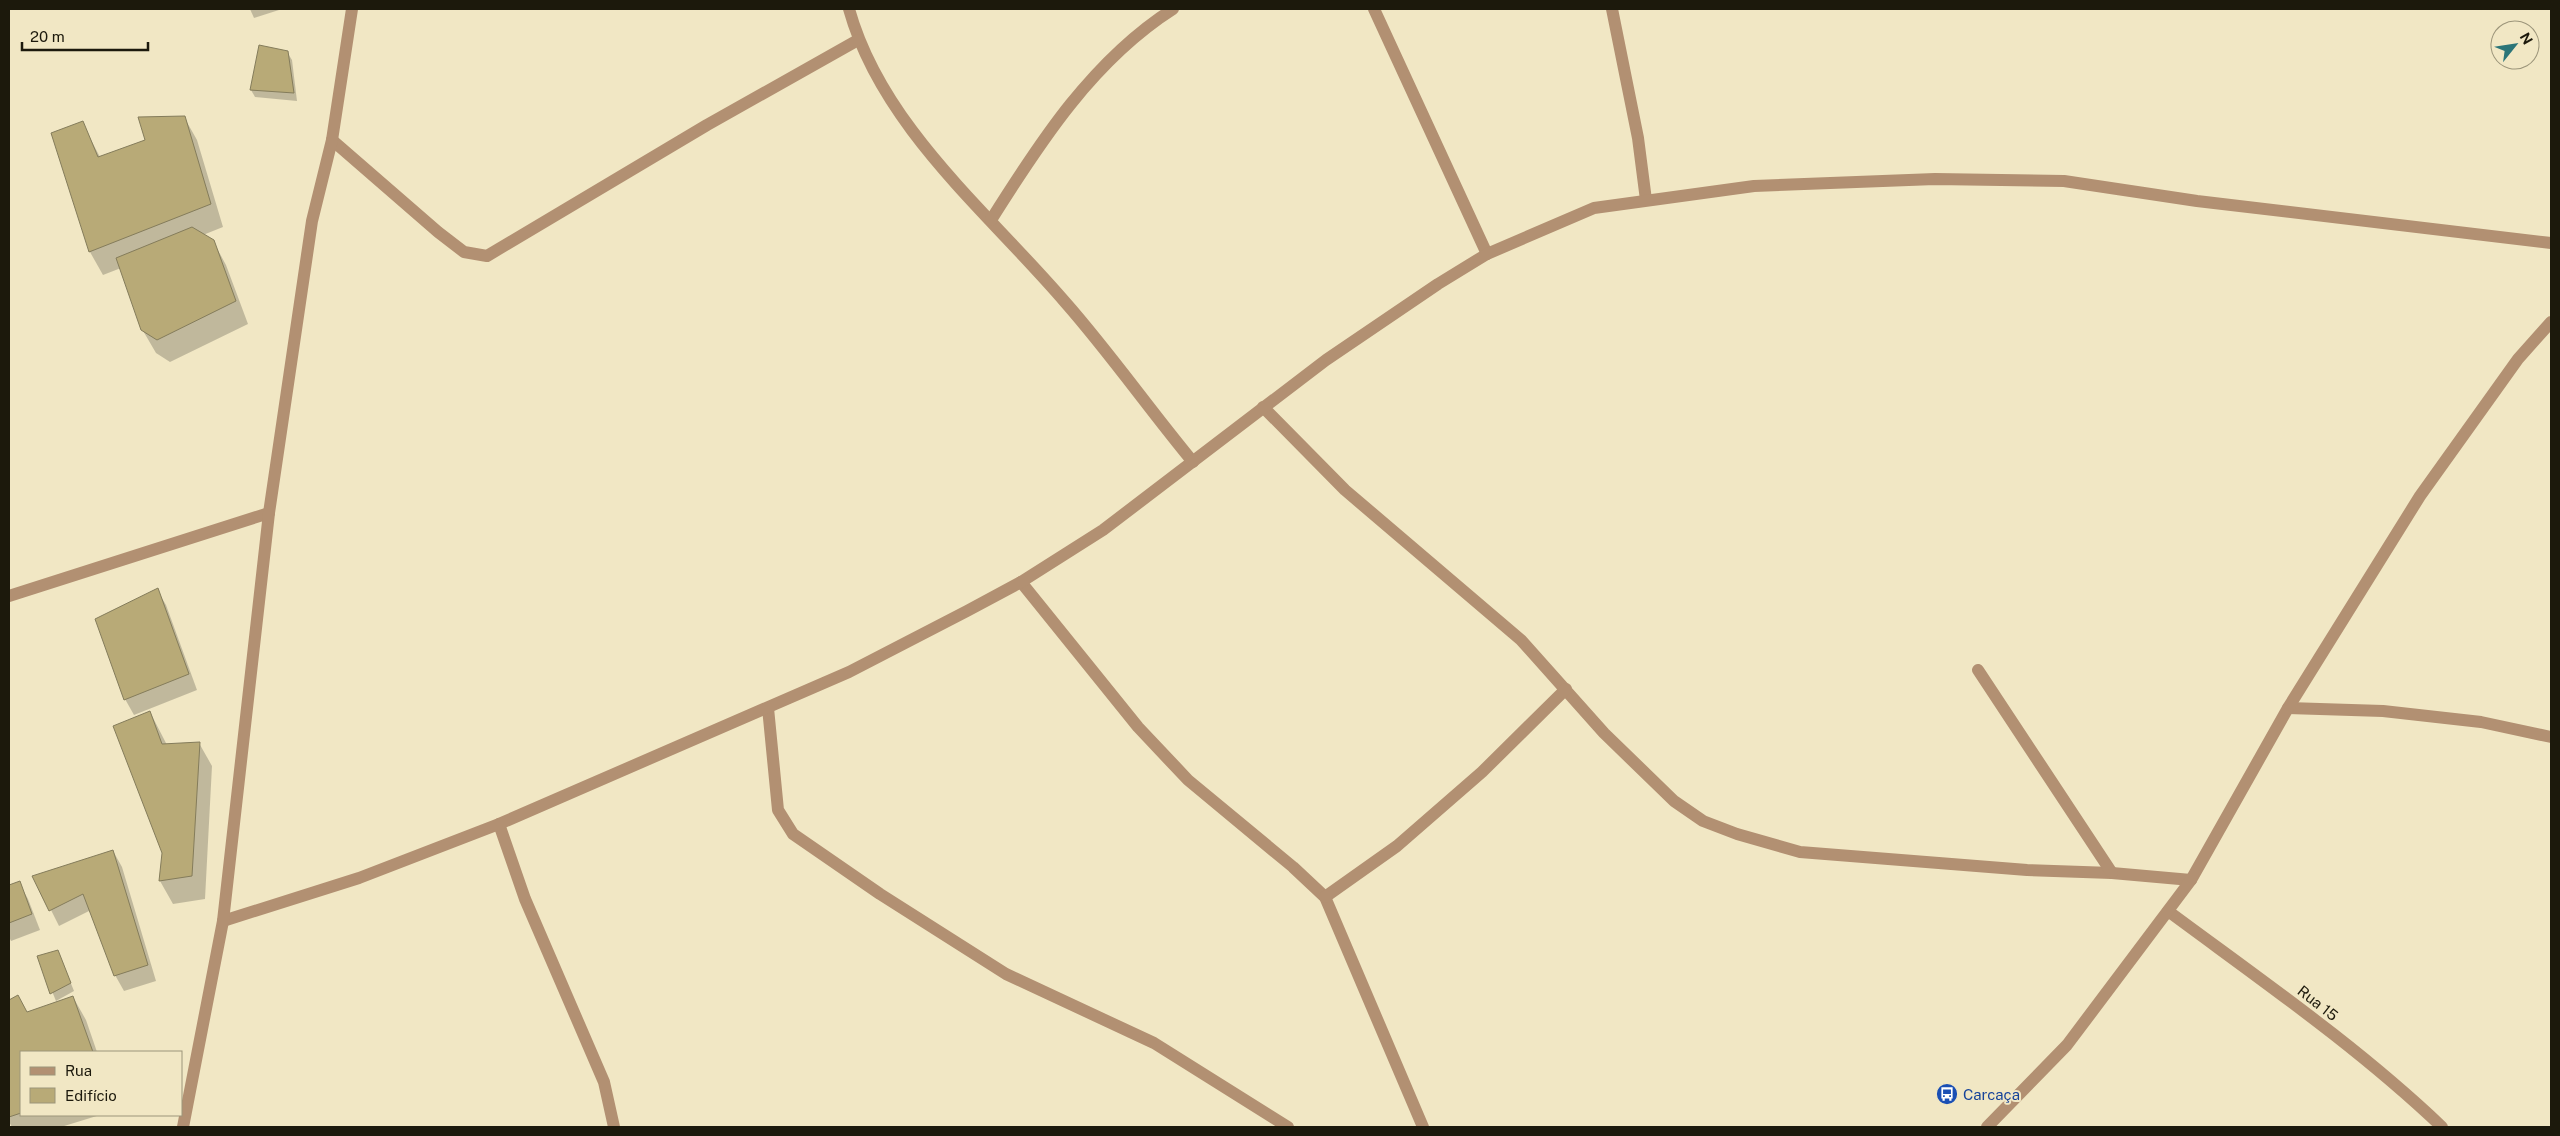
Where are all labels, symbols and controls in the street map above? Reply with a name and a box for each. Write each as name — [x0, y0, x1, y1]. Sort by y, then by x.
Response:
scale bar — [22, 20, 149, 52]
north arrow — [2490, 20, 2540, 70]
text: 20 m — [30, 28, 65, 45]
text: N — [2517, 30, 2536, 47]
street label: Rua 15 — [2294, 982, 2342, 1024]
legend — [20, 1051, 182, 1116]
text: Rua — [65, 1062, 92, 1079]
bus stop icon: Carcaça — [1935, 1082, 1959, 1106]
place label: Carcaça — [1963, 1086, 2020, 1103]
text: Edifício — [65, 1087, 117, 1104]

